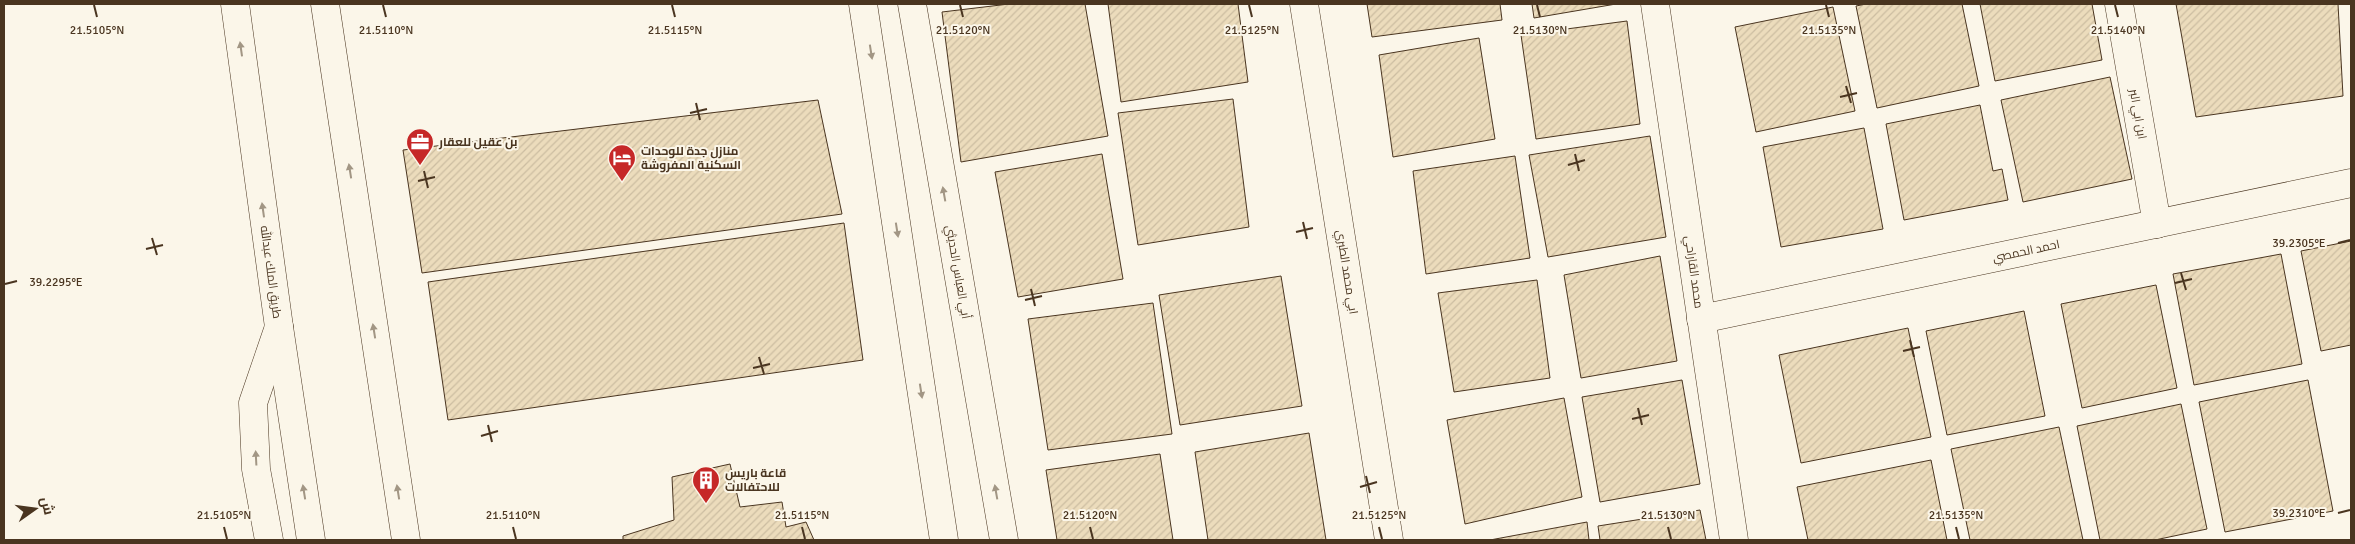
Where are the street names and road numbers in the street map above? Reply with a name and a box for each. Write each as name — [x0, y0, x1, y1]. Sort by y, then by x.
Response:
street label: ابن ابي البر — [2124, 87, 2149, 141]
street label: طريق الملك عبدالله — [257, 224, 285, 320]
street label: أبي العباس الحديثي — [940, 224, 974, 320]
street label: ابي محمد الطبري — [1330, 229, 1361, 316]
street label: محمد القاراحي — [1679, 235, 1706, 310]
street label: احمد الحمصي — [1991, 237, 2062, 268]

